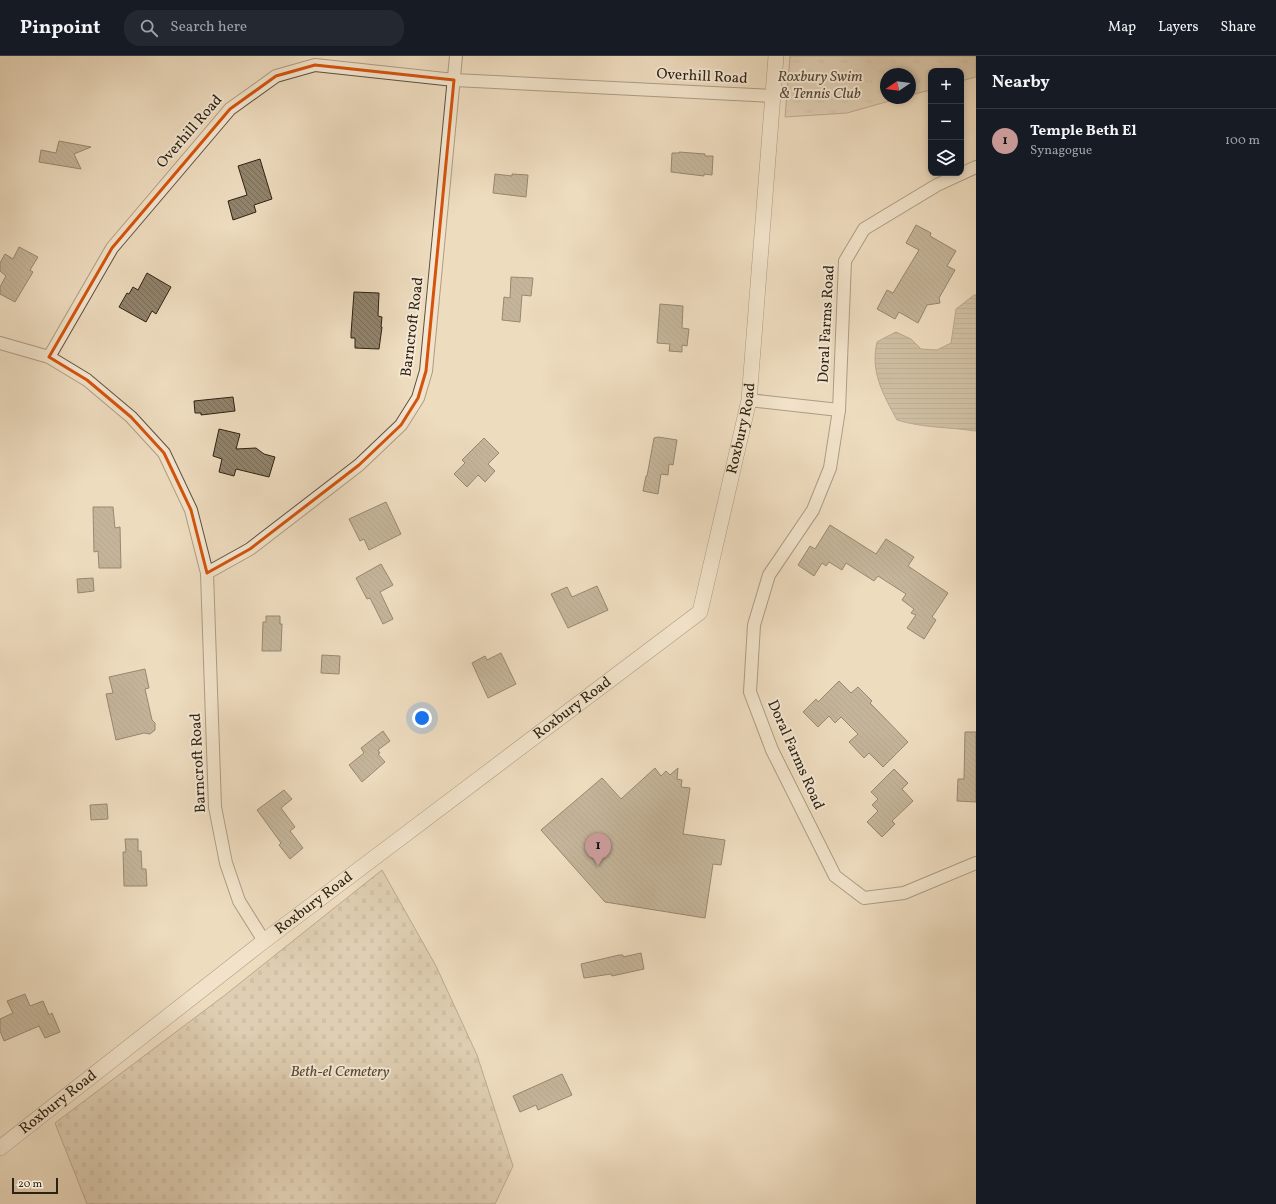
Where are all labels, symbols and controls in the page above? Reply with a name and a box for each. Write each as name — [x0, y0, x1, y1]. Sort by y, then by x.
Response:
search box — [124, 10, 404, 46]
text: Pinpoint — [20, 15, 100, 41]
icon: search — [138, 17, 160, 39]
text: Search here — [170, 17, 247, 38]
text: Map — [1108, 18, 1136, 37]
text: Layers — [1158, 18, 1198, 37]
text: Share — [1220, 18, 1256, 37]
street label: Overhill Road — [656, 64, 748, 90]
park label: Roxbury Swim & Tennis Club — [777, 67, 863, 105]
north arrow — [880, 68, 916, 104]
map controls — [928, 68, 964, 176]
button: + — [928, 68, 964, 104]
text: Nearby — [992, 71, 1050, 94]
street label: Overhill Road — [152, 91, 228, 173]
button: − — [928, 104, 964, 140]
text: Temple Beth El — [1030, 121, 1136, 142]
text: 1 — [1002, 132, 1008, 150]
text: 100 m — [1225, 132, 1260, 150]
button: layers — [928, 140, 964, 176]
text: Synagogue — [1030, 142, 1092, 160]
street label: Doral Farms Road — [813, 264, 841, 384]
street label: Barncroft Road — [396, 276, 430, 378]
street label: Roxbury Road — [722, 382, 761, 476]
street label: Roxbury Road — [529, 672, 616, 745]
street label: Doral Farms Road — [761, 697, 829, 813]
your location — [412, 708, 432, 728]
street label: Barncroft Road — [186, 712, 212, 814]
pin: 1 — [585, 833, 611, 866]
street label: Roxbury Road — [270, 867, 357, 940]
park label: Beth-el Cemetery — [290, 1062, 390, 1083]
street label: Roxbury Road — [15, 1065, 101, 1139]
scale bar — [12, 1176, 58, 1195]
text: 20 m — [18, 1177, 42, 1192]

